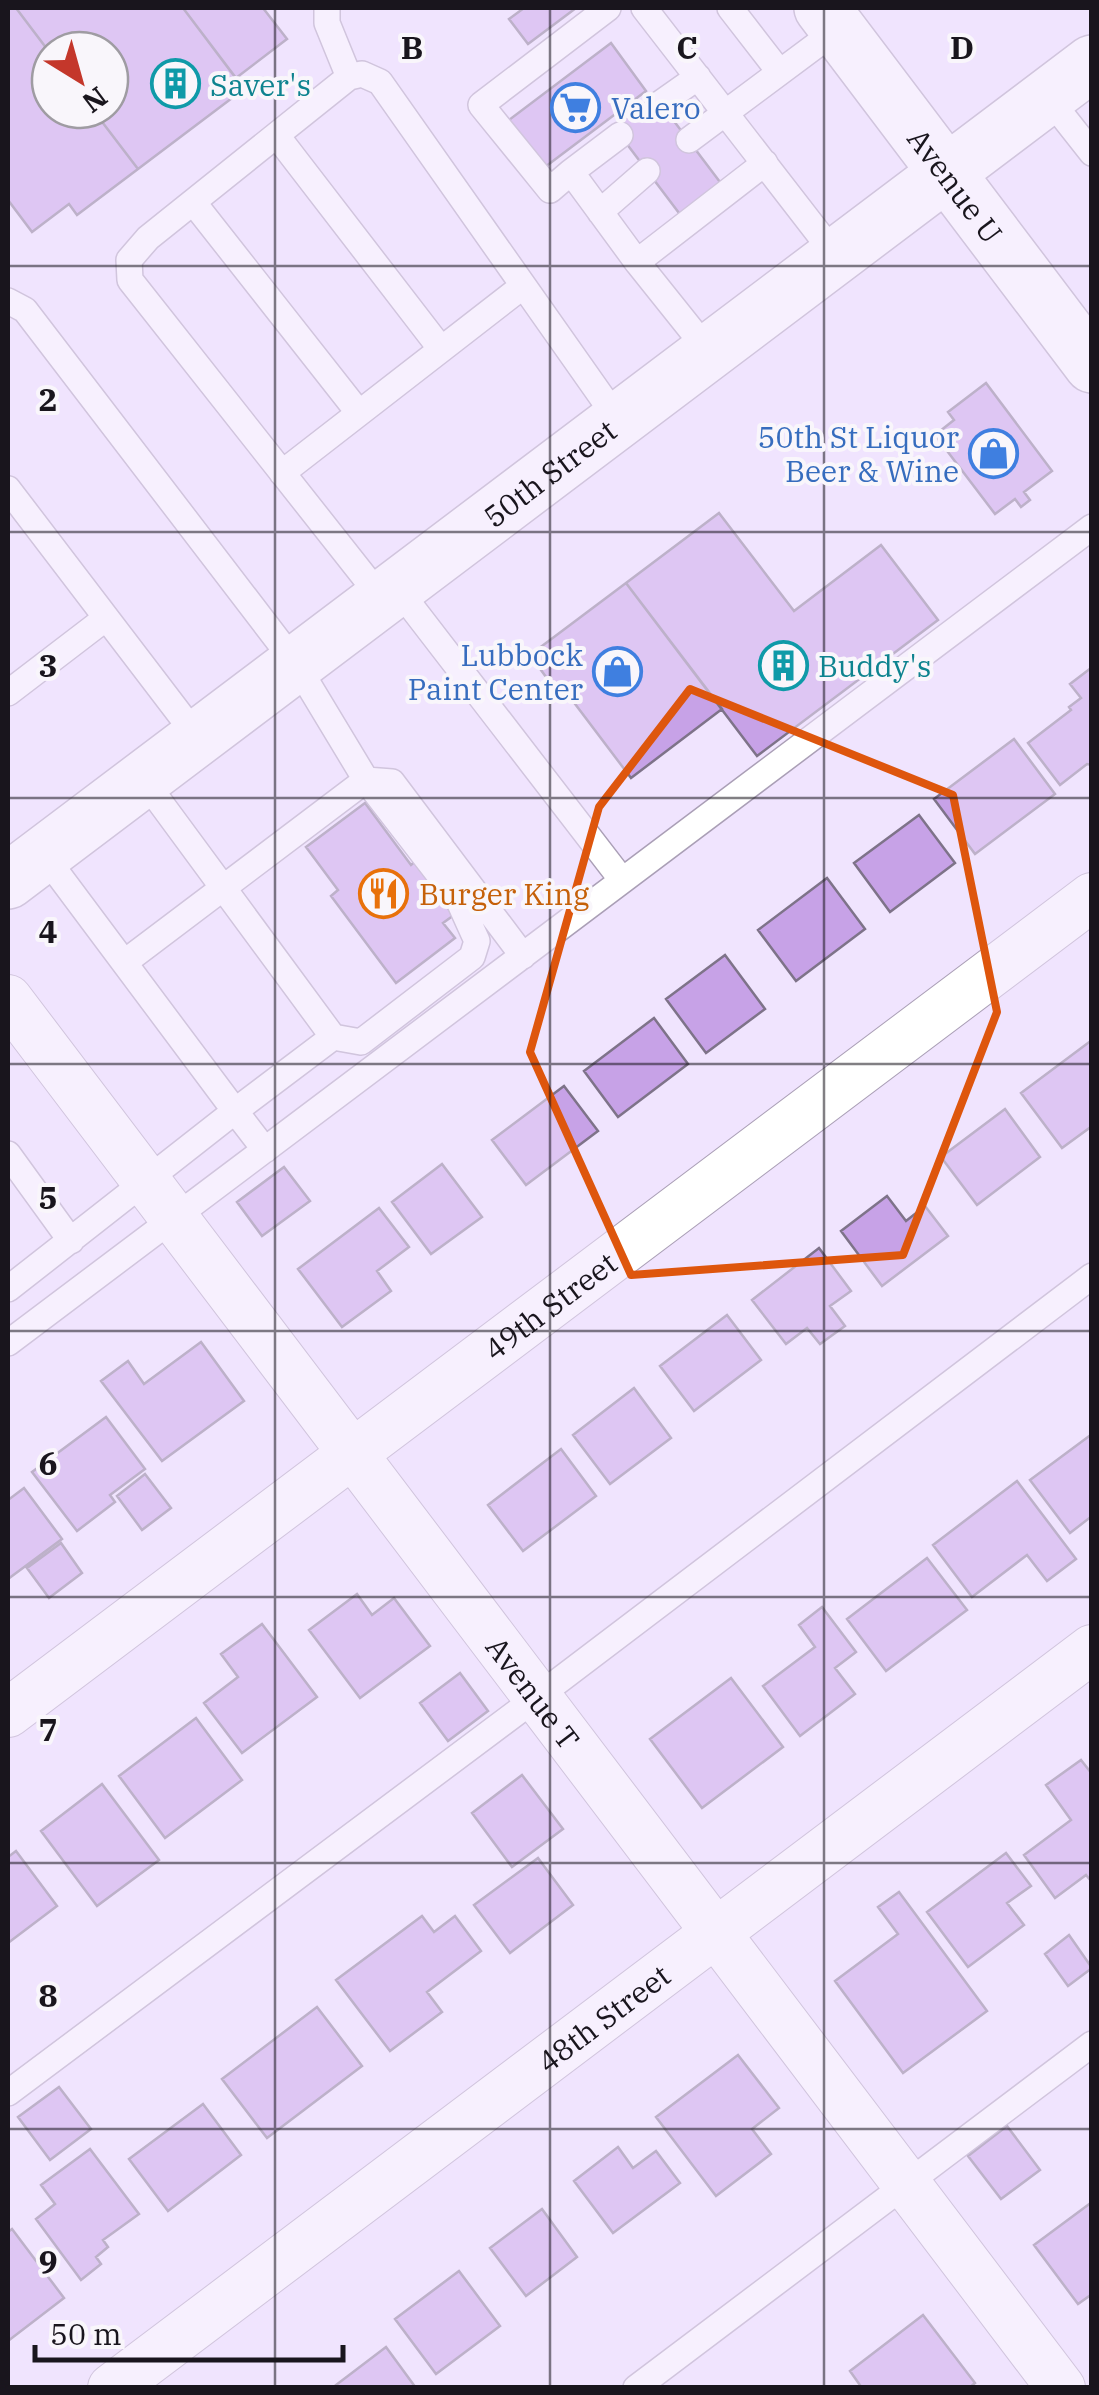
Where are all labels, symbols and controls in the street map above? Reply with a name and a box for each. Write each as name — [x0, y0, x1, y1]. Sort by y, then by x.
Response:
text: B — [401, 26, 423, 68]
text: C — [676, 26, 698, 68]
text: D — [950, 26, 974, 68]
north arrow — [30, 30, 130, 130]
building icon: Saver's — [149, 58, 201, 110]
place label: Saver's — [210, 65, 311, 104]
text: N — [75, 79, 115, 122]
supermarket icon: Valero — [550, 81, 602, 133]
place label: Valero — [611, 88, 701, 127]
street label: Avenue U — [900, 120, 1012, 250]
text: 2 — [38, 378, 58, 420]
street label: 50th Street — [475, 410, 623, 535]
place label: 50th St Liquor Beer & Wine — [758, 417, 959, 490]
shop icon: 50th St Liquor Beer & Wine — [968, 427, 1020, 479]
place label: Lubbock Paint Center — [408, 635, 583, 708]
building icon: Buddy's — [757, 639, 809, 691]
text: 3 — [38, 644, 58, 686]
shop icon: Lubbock Paint Center — [592, 645, 644, 697]
place label: Buddy's — [818, 646, 931, 685]
restaurant icon: Burger King — [358, 867, 410, 919]
place label: Burger King — [419, 874, 589, 913]
text: 4 — [38, 910, 58, 952]
text: 5 — [38, 1176, 58, 1218]
street label: 49th Street — [475, 1243, 624, 1368]
text: 6 — [38, 1442, 58, 1484]
street label: Avenue T — [478, 1628, 589, 1757]
text: 7 — [38, 1708, 58, 1750]
street label: 48th Street — [529, 1955, 677, 2080]
text: 8 — [38, 1974, 58, 2016]
text: 9 — [38, 2240, 58, 2282]
scale bar — [35, 2300, 342, 2362]
text: 50 m — [50, 2314, 122, 2353]

